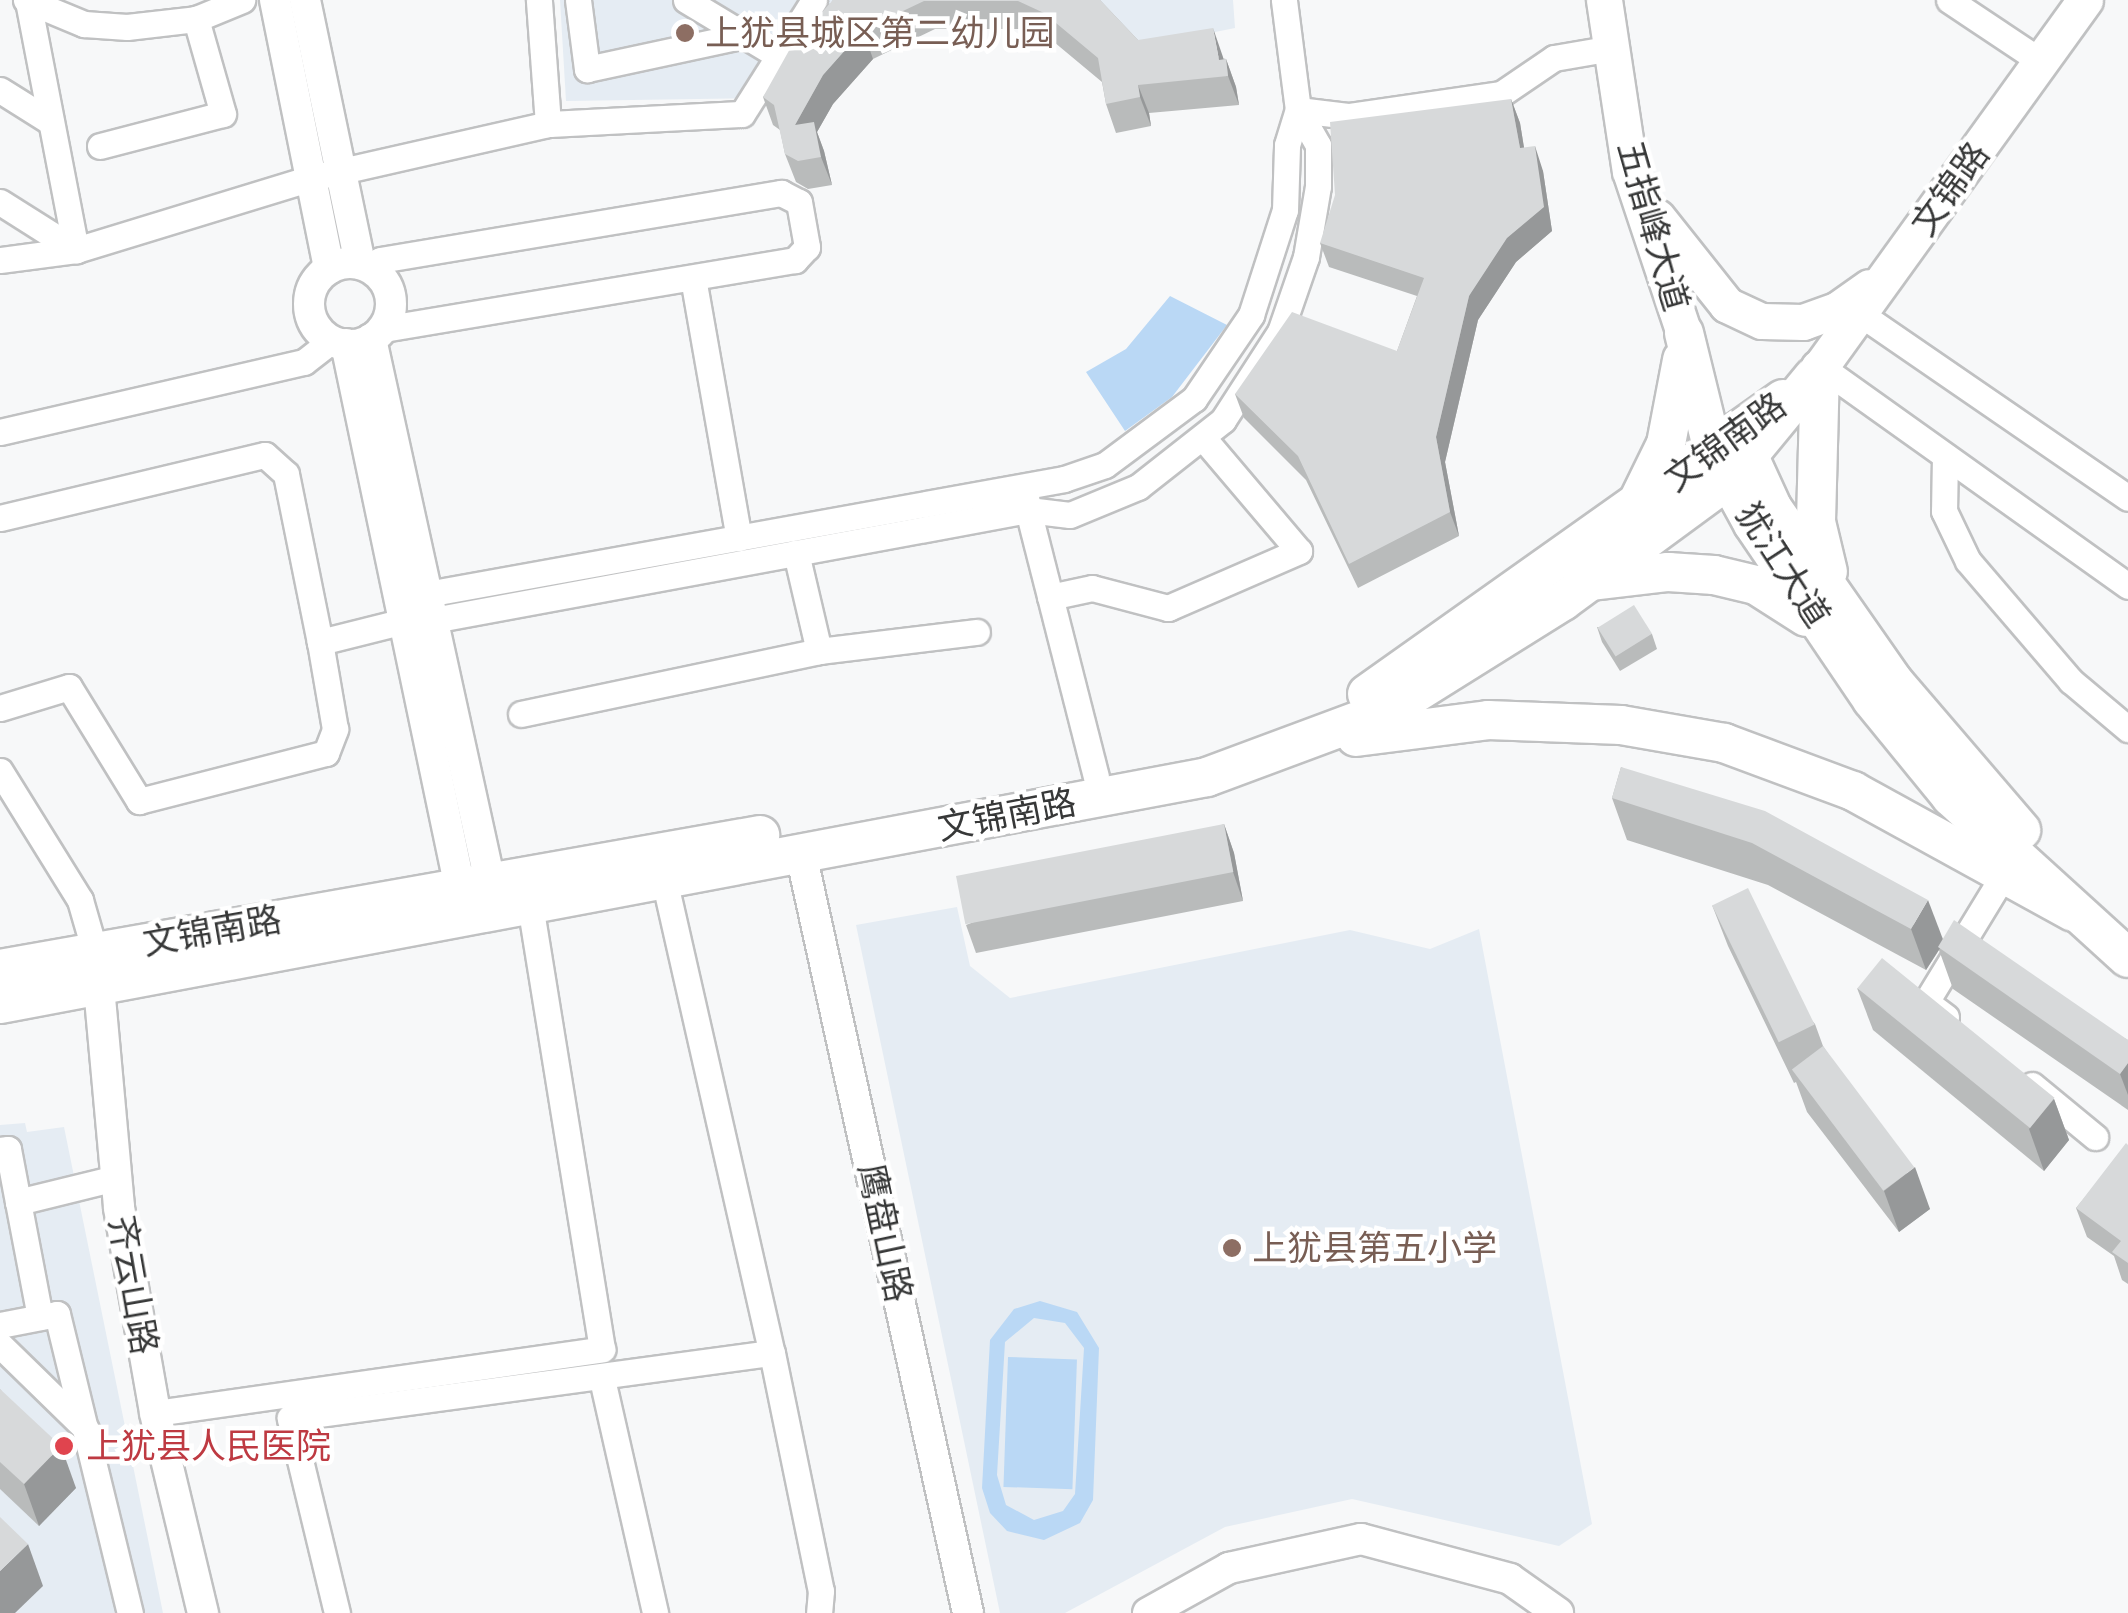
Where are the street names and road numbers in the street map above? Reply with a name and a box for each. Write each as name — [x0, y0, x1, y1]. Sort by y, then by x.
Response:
street label: 文锦路 — [1902, 134, 1998, 244]
street label: 五指峰大道 — [1609, 136, 1697, 316]
street label: 文锦南路 — [1656, 384, 1794, 500]
street label: 犹江大道 — [1727, 495, 1839, 635]
street label: 文锦南路 — [934, 781, 1080, 849]
street label: 文锦南路 — [139, 898, 285, 964]
street label: 鹰盘山路 — [850, 1160, 920, 1306]
street label: 齐云山路 — [100, 1212, 166, 1358]

